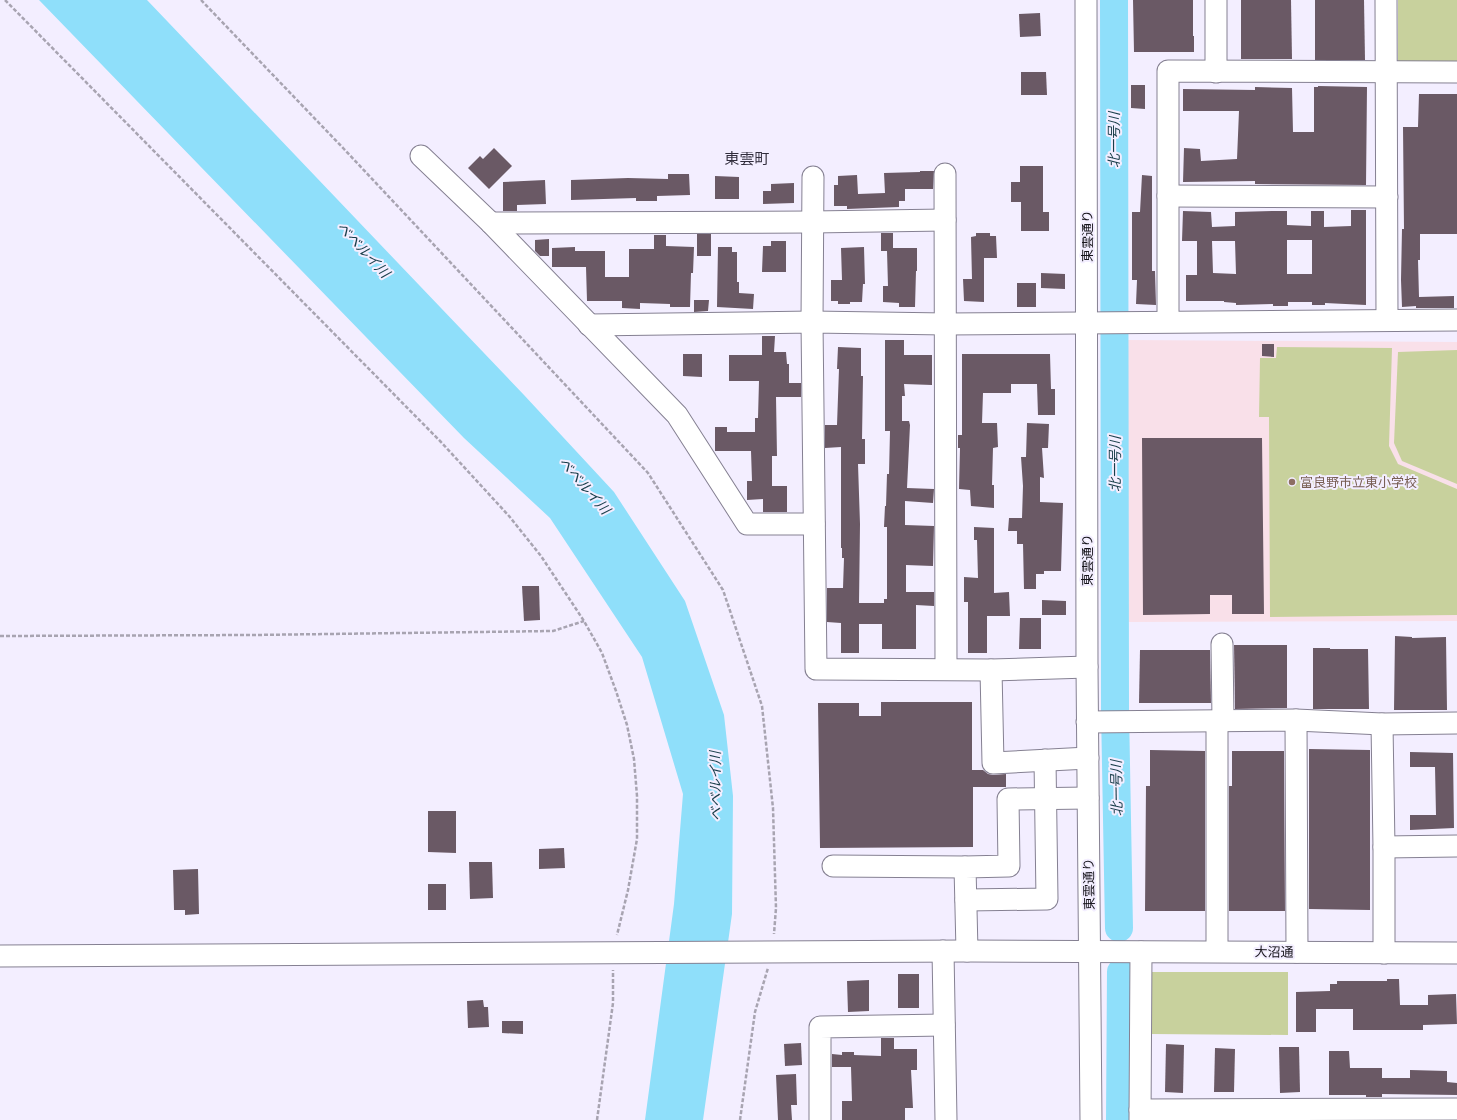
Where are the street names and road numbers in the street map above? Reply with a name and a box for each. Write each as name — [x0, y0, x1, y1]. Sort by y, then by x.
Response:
street label: 東雲通り — [1080, 210, 1095, 262]
street label: 東雲通り — [1080, 534, 1095, 586]
street label: 東雲通り — [1081, 858, 1097, 910]
street label: 大沼通 — [1254, 944, 1294, 960]

